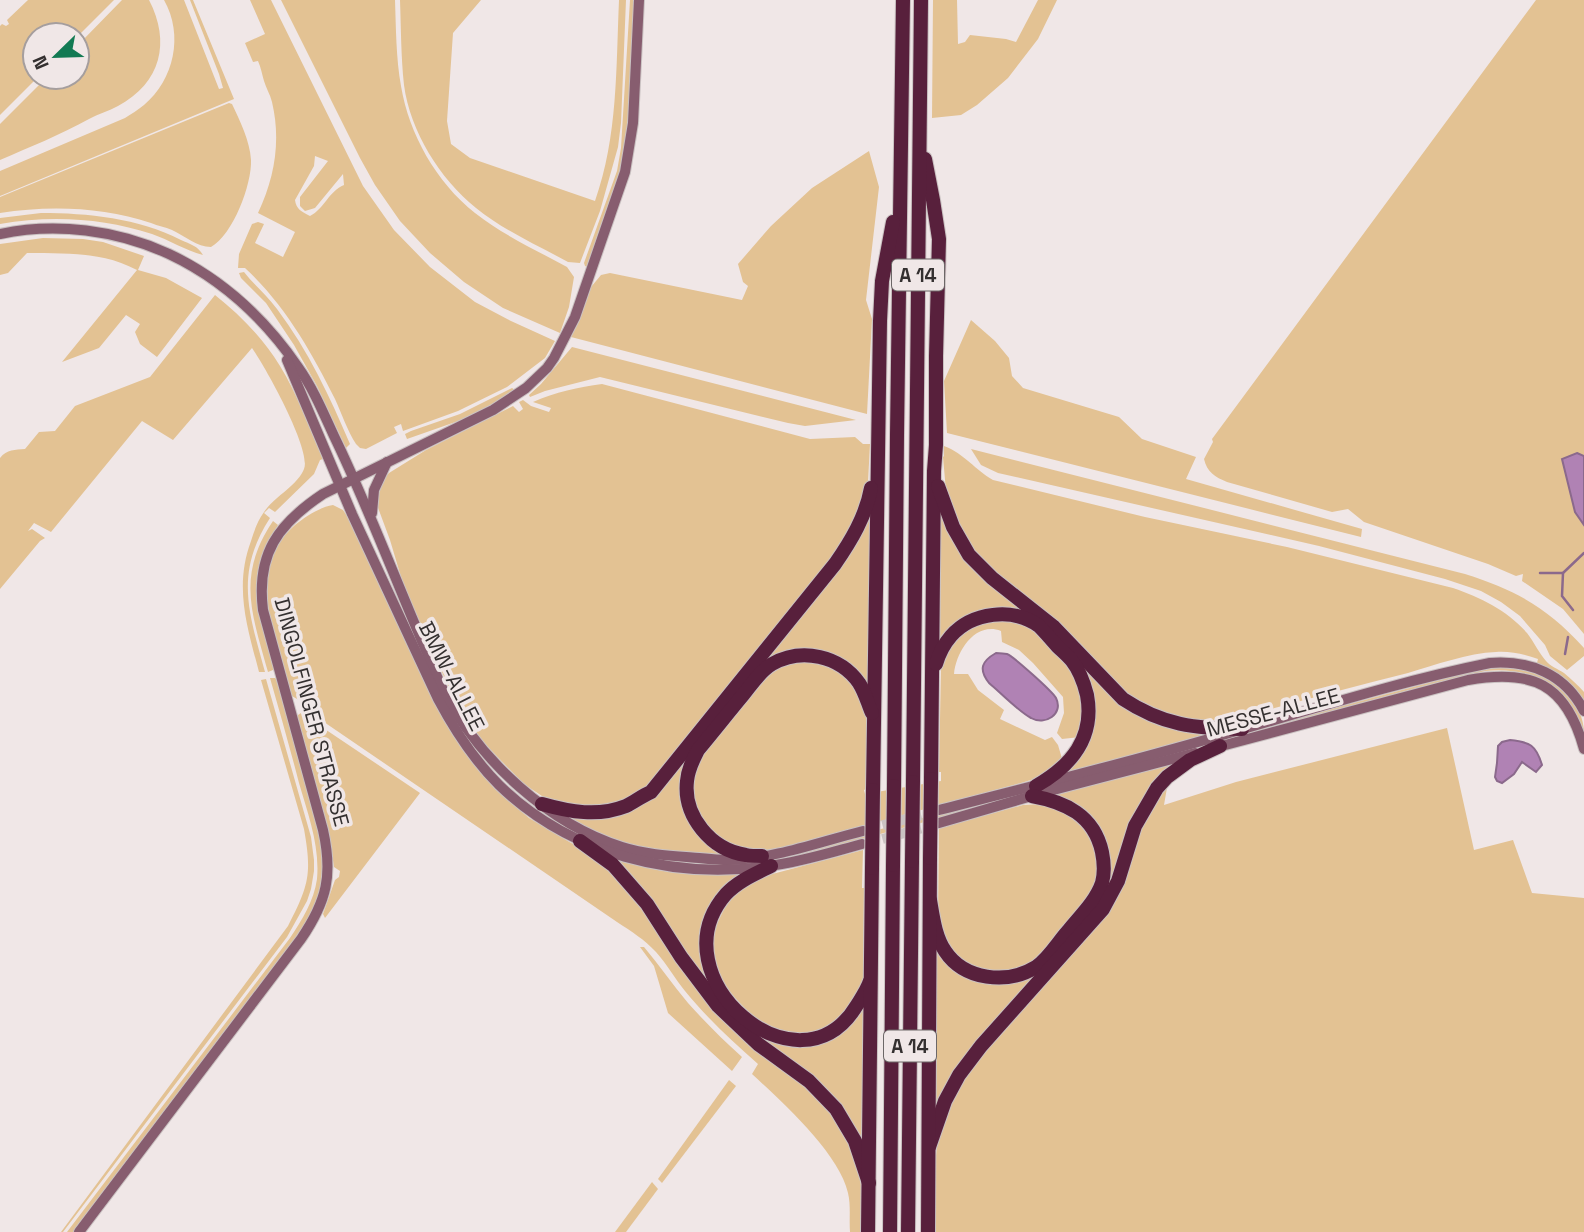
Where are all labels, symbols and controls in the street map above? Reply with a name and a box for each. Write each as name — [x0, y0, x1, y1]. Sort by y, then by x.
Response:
north arrow — [21, 21, 91, 91]
text: N — [27, 52, 55, 73]
road number: A 14 — [892, 260, 944, 290]
street label: DINGOLFINGER STRASSE — [268, 595, 356, 829]
street label: BMW-ALLEE — [413, 617, 491, 735]
street label: MESSE-ALLEE — [1204, 681, 1342, 743]
road number: A 14 — [884, 1030, 936, 1062]

